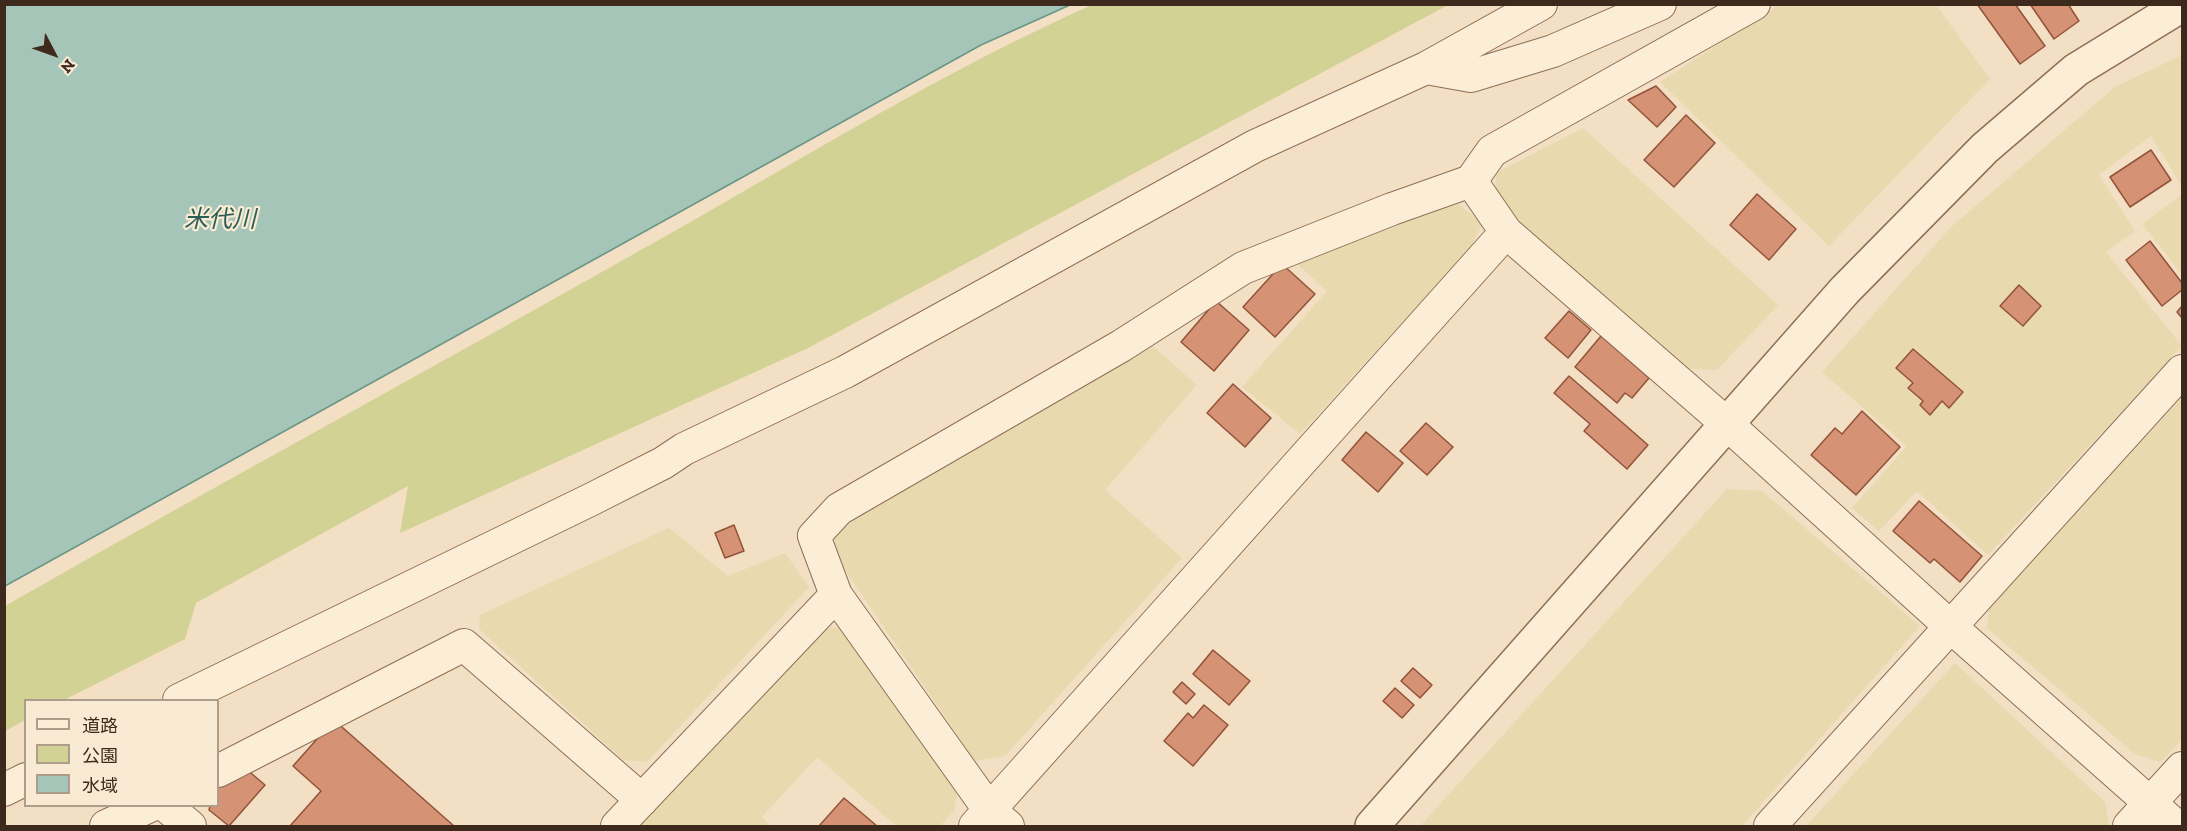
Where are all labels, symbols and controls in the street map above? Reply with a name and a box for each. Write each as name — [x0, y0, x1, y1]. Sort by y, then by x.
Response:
north arrow — [24, 24, 84, 84]
text: N — [57, 55, 79, 77]
water label: 米代川 — [184, 206, 256, 234]
legend — [24, 699, 219, 807]
text: 道路 — [82, 715, 118, 737]
text: 公園 — [82, 745, 118, 767]
text: 水域 — [82, 775, 118, 797]

